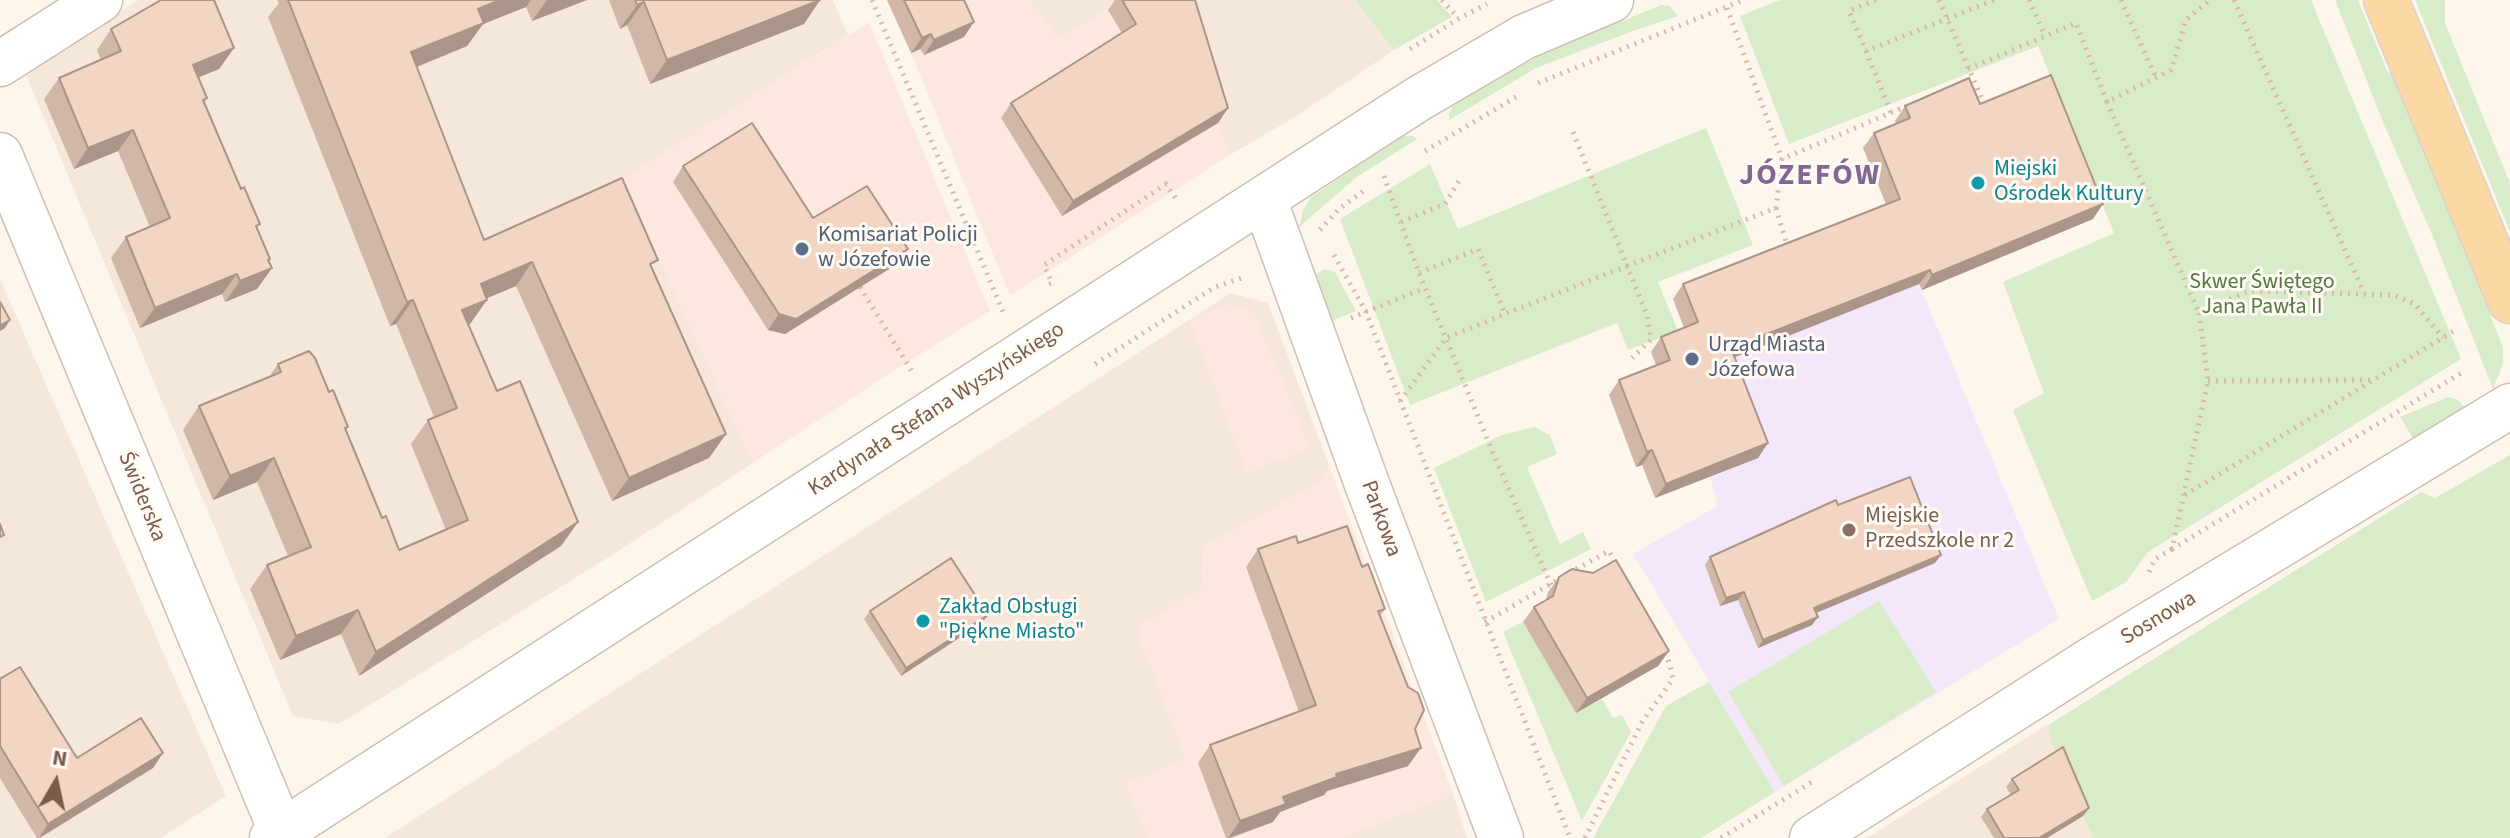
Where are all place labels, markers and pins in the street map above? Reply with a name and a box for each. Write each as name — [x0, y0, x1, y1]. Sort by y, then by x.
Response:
place label: Miejski Ośrodek Kultury — [1994, 157, 2143, 208]
marker: Miejski Ośrodek Kultury — [1969, 174, 1987, 192]
place label: Komisariat Policji w Józefowie — [818, 223, 978, 274]
marker: Komisariat Policji w Józefowie — [793, 240, 811, 258]
place label: Urząd Miasta Józefowa — [1708, 333, 1826, 384]
marker: Urząd Miasta Józefowa — [1683, 350, 1701, 368]
place label: Miejskie Przedszkole nr 2 — [1865, 504, 2014, 556]
marker: Miejskie Przedszkole nr 2 — [1840, 521, 1858, 539]
place label: Zakład Obsługi "Piękne Miasto" — [939, 595, 1084, 646]
marker: Zakład Obsługi "Piękne Miasto" — [914, 612, 932, 630]

